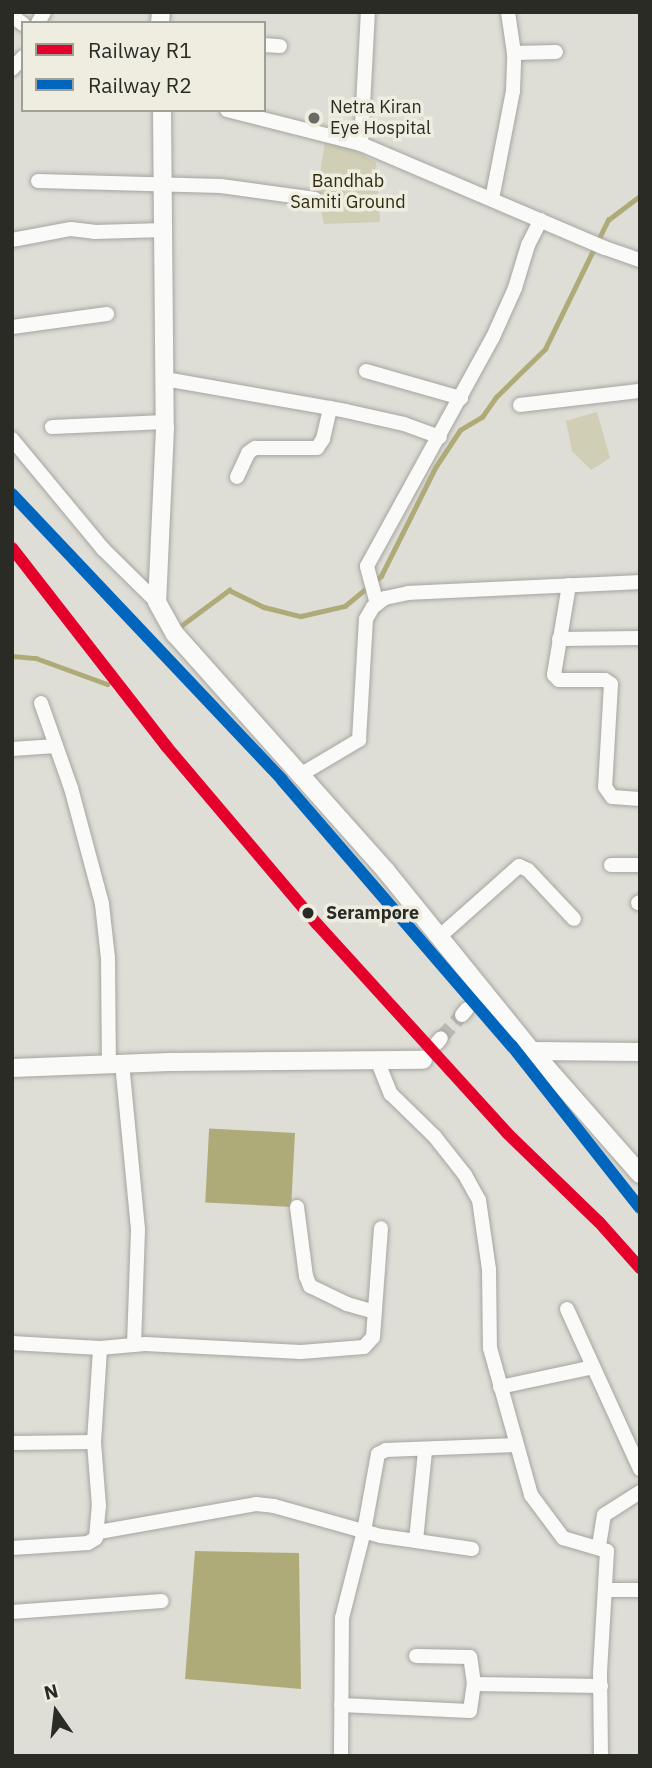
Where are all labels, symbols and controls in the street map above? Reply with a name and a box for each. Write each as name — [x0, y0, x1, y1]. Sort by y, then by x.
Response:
legend — [21, 21, 266, 112]
text: Railway R1 — [88, 36, 192, 64]
text: Railway R2 — [88, 71, 192, 99]
place label: Netra Kiran Eye Hospital — [330, 97, 431, 140]
marker: Netra Kiran Eye Hospital — [304, 108, 324, 128]
park label: Bandhab Samiti Ground — [290, 171, 406, 214]
marker: Serampore — [296, 901, 320, 925]
place label: Serampore — [326, 902, 419, 924]
north arrow — [21, 1677, 91, 1747]
text: N — [41, 1678, 60, 1705]

